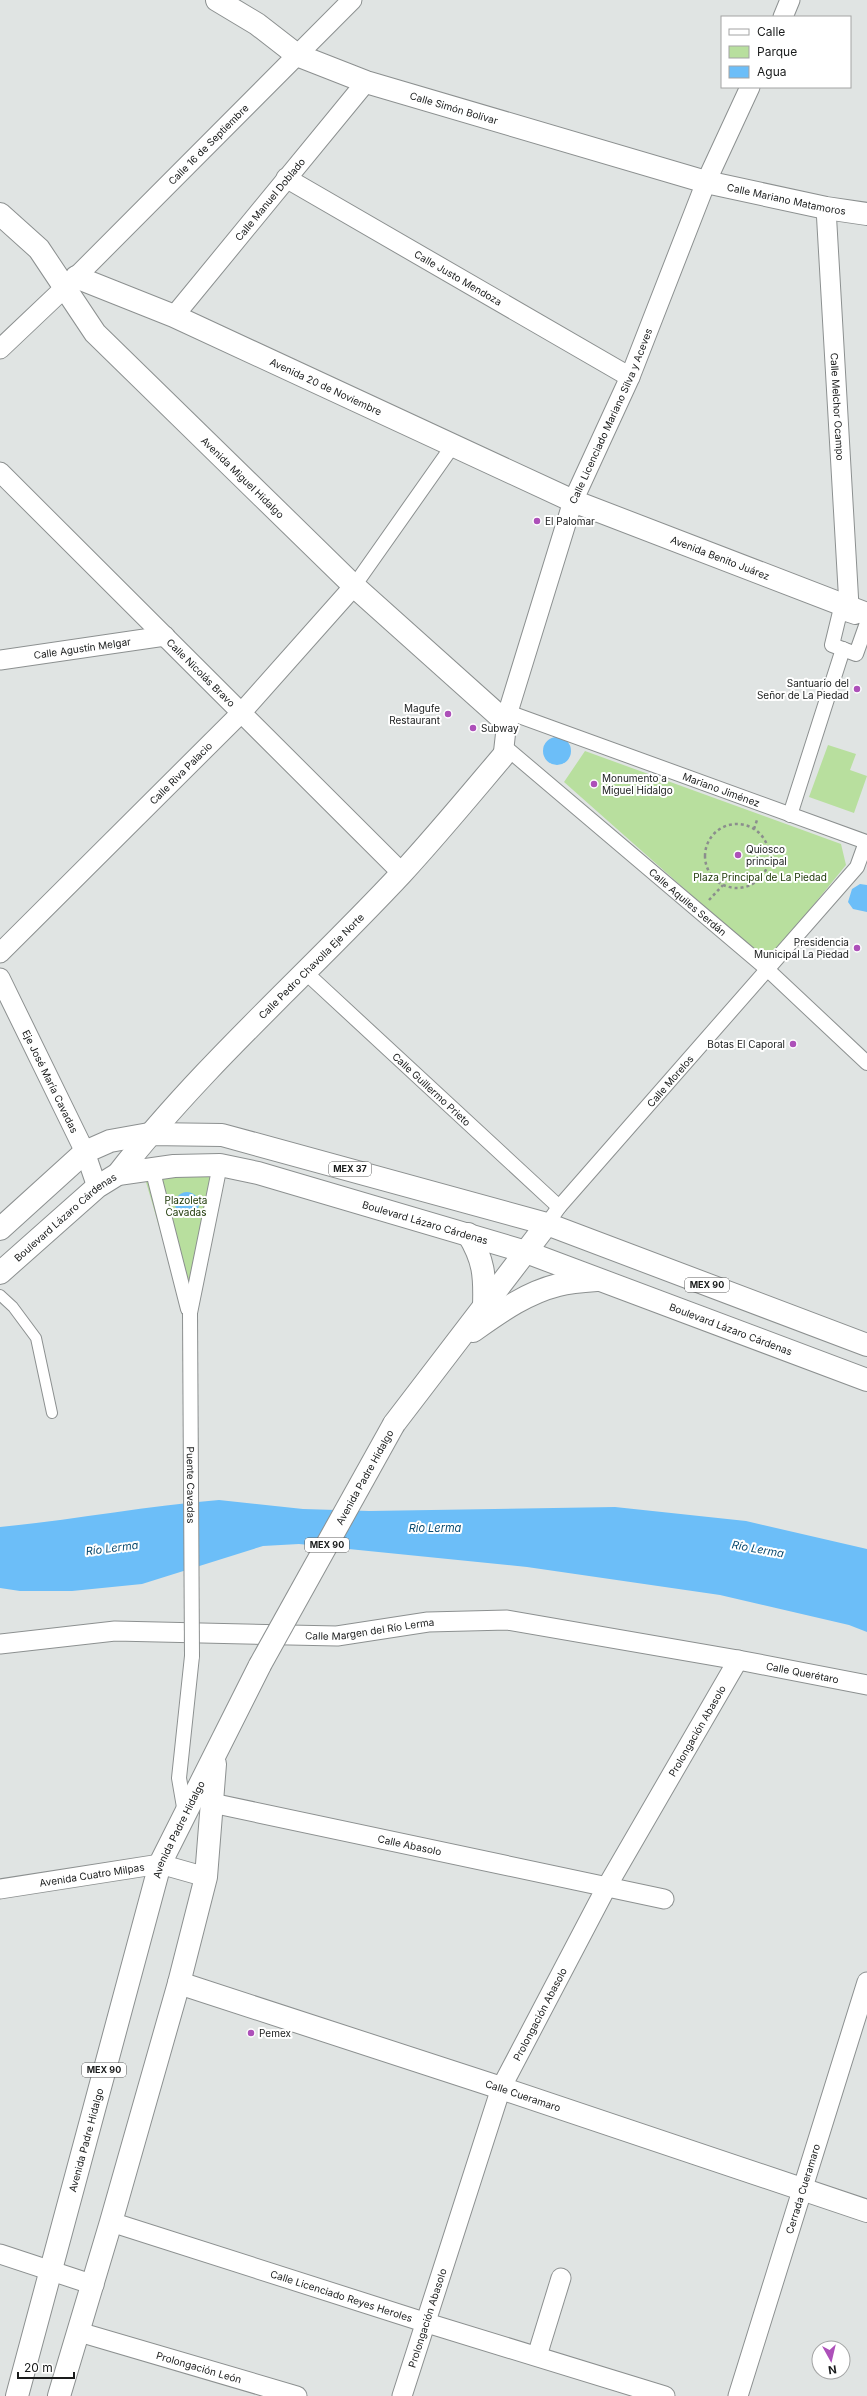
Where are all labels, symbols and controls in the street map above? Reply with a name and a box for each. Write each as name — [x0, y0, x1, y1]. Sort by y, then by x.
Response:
legend — [721, 16, 851, 88]
text: Calle — [757, 24, 785, 39]
text: Parque — [757, 44, 797, 59]
text: Agua — [757, 64, 786, 79]
street label: Calle Simón Bolívar — [409, 89, 500, 127]
street label: Calle 16 de Septiembre — [166, 102, 251, 187]
street label: Calle Manuel Doblado — [232, 155, 307, 243]
street label: Calle Mariano Matamoros — [726, 181, 847, 217]
street label: Calle Justo Mendoza — [412, 248, 504, 308]
street label: Calle Licenciado Mariano Silva y Aceves — [567, 327, 654, 506]
street label: Calle Melchor Ocampo — [828, 352, 847, 461]
street label: Avenida 20 de Noviembre — [268, 355, 384, 418]
street label: Avenida Miguel Hidalgo — [199, 434, 287, 521]
place label: El Palomar — [545, 515, 595, 527]
marker: El Palomar — [532, 516, 542, 526]
street label: Avenida Benito Juárez — [669, 533, 771, 582]
street label: Calle Agustín Melgar — [33, 635, 132, 661]
street label: Calle Nicolás Bravo — [164, 636, 238, 709]
place label: Santuario del Señor de La Piedad — [757, 677, 849, 701]
marker: Santuario del Señor de La Piedad — [852, 684, 862, 694]
place label: Magufe Restaurant — [389, 702, 441, 726]
marker: Magufe Restaurant — [443, 709, 453, 719]
place label: Subway — [481, 722, 519, 734]
marker: Subway — [468, 723, 478, 733]
street label: Calle Riva Palacio — [147, 739, 215, 807]
street label: Mariano Jiménez — [681, 770, 762, 809]
place label: Monumento a Miguel Hidalgo — [602, 772, 673, 796]
marker: Monumento a Miguel Hidalgo — [589, 779, 599, 789]
place label: Quiosco principal — [746, 843, 787, 867]
marker: Quiosco principal — [733, 850, 743, 860]
street label: Calle Aquiles Serdán — [647, 866, 729, 938]
park label: Plaza Principal de La Piedad — [693, 871, 827, 883]
street label: Calle Pedro Chavolla Eje Norte — [256, 911, 366, 1021]
place label: Presidencia Municipal La Piedad — [754, 936, 849, 960]
marker: Presidencia Municipal La Piedad — [852, 943, 862, 953]
street label: Eje José María Cavadas — [20, 1028, 81, 1135]
place label: Botas El Caporal — [707, 1038, 785, 1050]
marker: Botas El Caporal — [788, 1039, 798, 1049]
street label: Calle Guillermo Prieto — [390, 1050, 473, 1128]
street label: Calle Morelos — [644, 1053, 696, 1109]
road number: MEX 37 — [329, 1162, 371, 1176]
street label: Boulevard Lázaro Cárdenas — [12, 1171, 119, 1264]
park label: Plazoleta Cavadas — [165, 1194, 207, 1218]
street label: Boulevard Lázaro Cárdenas — [361, 1198, 489, 1246]
road number: MEX 90 — [685, 1278, 729, 1292]
street label: Boulevard Lázaro Cárdenas — [668, 1300, 794, 1357]
street label: Avenida Padre Hidalgo — [333, 1427, 396, 1527]
street label: Puente Cavadas — [185, 1446, 197, 1524]
water label: Río Lerma — [409, 1521, 462, 1535]
water label: Río Lerma — [85, 1538, 139, 1558]
road number: MEX 90 — [305, 1538, 349, 1552]
water label: Río Lerma — [731, 1538, 785, 1561]
street label: Calle Margen del Río Lerma — [305, 1616, 434, 1642]
street label: Calle Querétaro — [765, 1660, 840, 1685]
street label: Prolongación Abasolo — [666, 1683, 728, 1779]
street label: Avenida Padre Hidalgo — [150, 1779, 207, 1879]
street label: Calle Abasolo — [377, 1832, 443, 1858]
street label: Avenida Cuatro Milpas — [39, 1861, 145, 1889]
street label: Prolongación Abasolo — [510, 1965, 569, 2063]
place label: Pemex — [259, 2027, 292, 2039]
marker: Pemex — [246, 2028, 256, 2038]
road number: MEX 90 — [82, 2063, 126, 2077]
street label: Calle Cueramaro — [484, 2077, 562, 2114]
street label: Avenida Padre Hidalgo — [66, 2087, 105, 2193]
street label: Cerrada Cueramaro — [783, 2142, 822, 2235]
street label: Calle Licenciado Reyes Heroles — [269, 2267, 414, 2324]
street label: Prolongación Abasolo — [406, 2267, 449, 2369]
north arrow — [811, 2340, 851, 2380]
street label: Prolongación León — [155, 2349, 243, 2385]
scale bar — [18, 2354, 74, 2380]
text: 20 m — [24, 2360, 53, 2375]
text: N — [827, 2362, 838, 2377]

